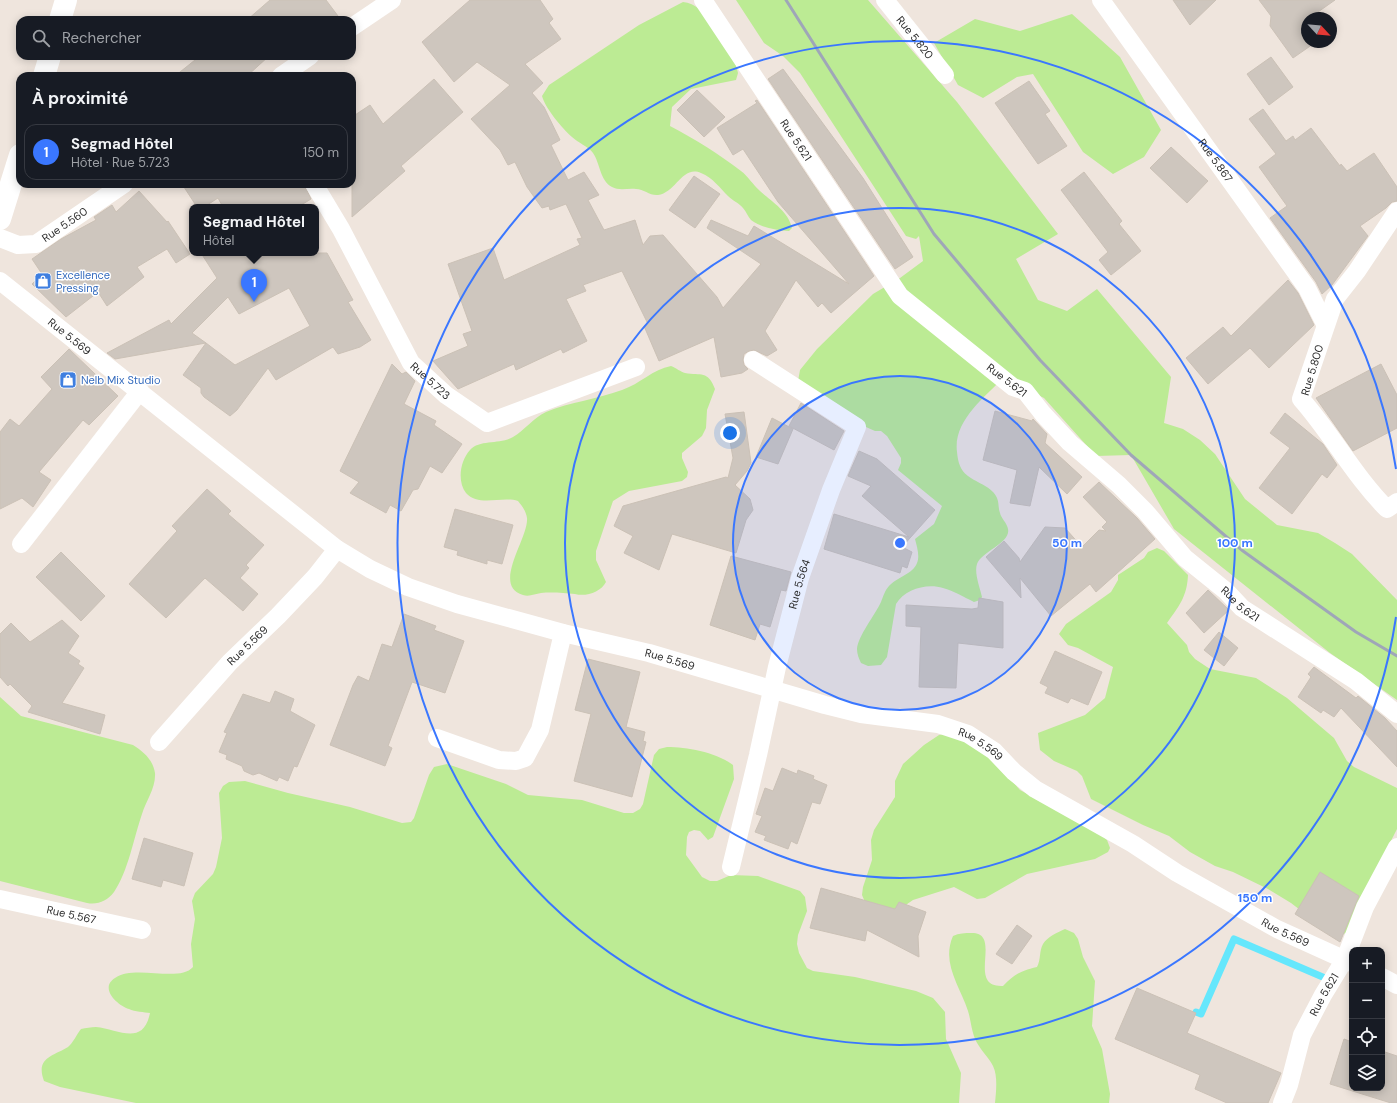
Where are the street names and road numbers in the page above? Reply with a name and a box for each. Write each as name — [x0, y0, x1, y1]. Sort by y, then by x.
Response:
street label: Rue 5.820 — [894, 13, 936, 62]
street label: Rue 5.621 — [777, 116, 815, 163]
street label: Rue 5.867 — [1195, 136, 1236, 185]
street label: Rue 5.560 — [39, 204, 90, 245]
street label: Rue 5.569 — [45, 315, 94, 358]
street label: Rue 5.800 — [1298, 343, 1326, 397]
street label: Rue 5.723 — [408, 359, 453, 403]
street label: Rue 5.621 — [984, 360, 1030, 400]
street label: Rue 5.564 — [785, 557, 813, 611]
street label: Rue 5.621 — [1218, 583, 1262, 624]
street label: Rue 5.569 — [224, 623, 271, 668]
street label: Rue 5.569 — [644, 645, 697, 673]
street label: Rue 5.569 — [956, 724, 1006, 763]
street label: Rue 5.567 — [45, 902, 97, 927]
street label: Rue 5.569 — [1259, 915, 1312, 950]
street label: Rue 5.621 — [1306, 971, 1342, 1018]

